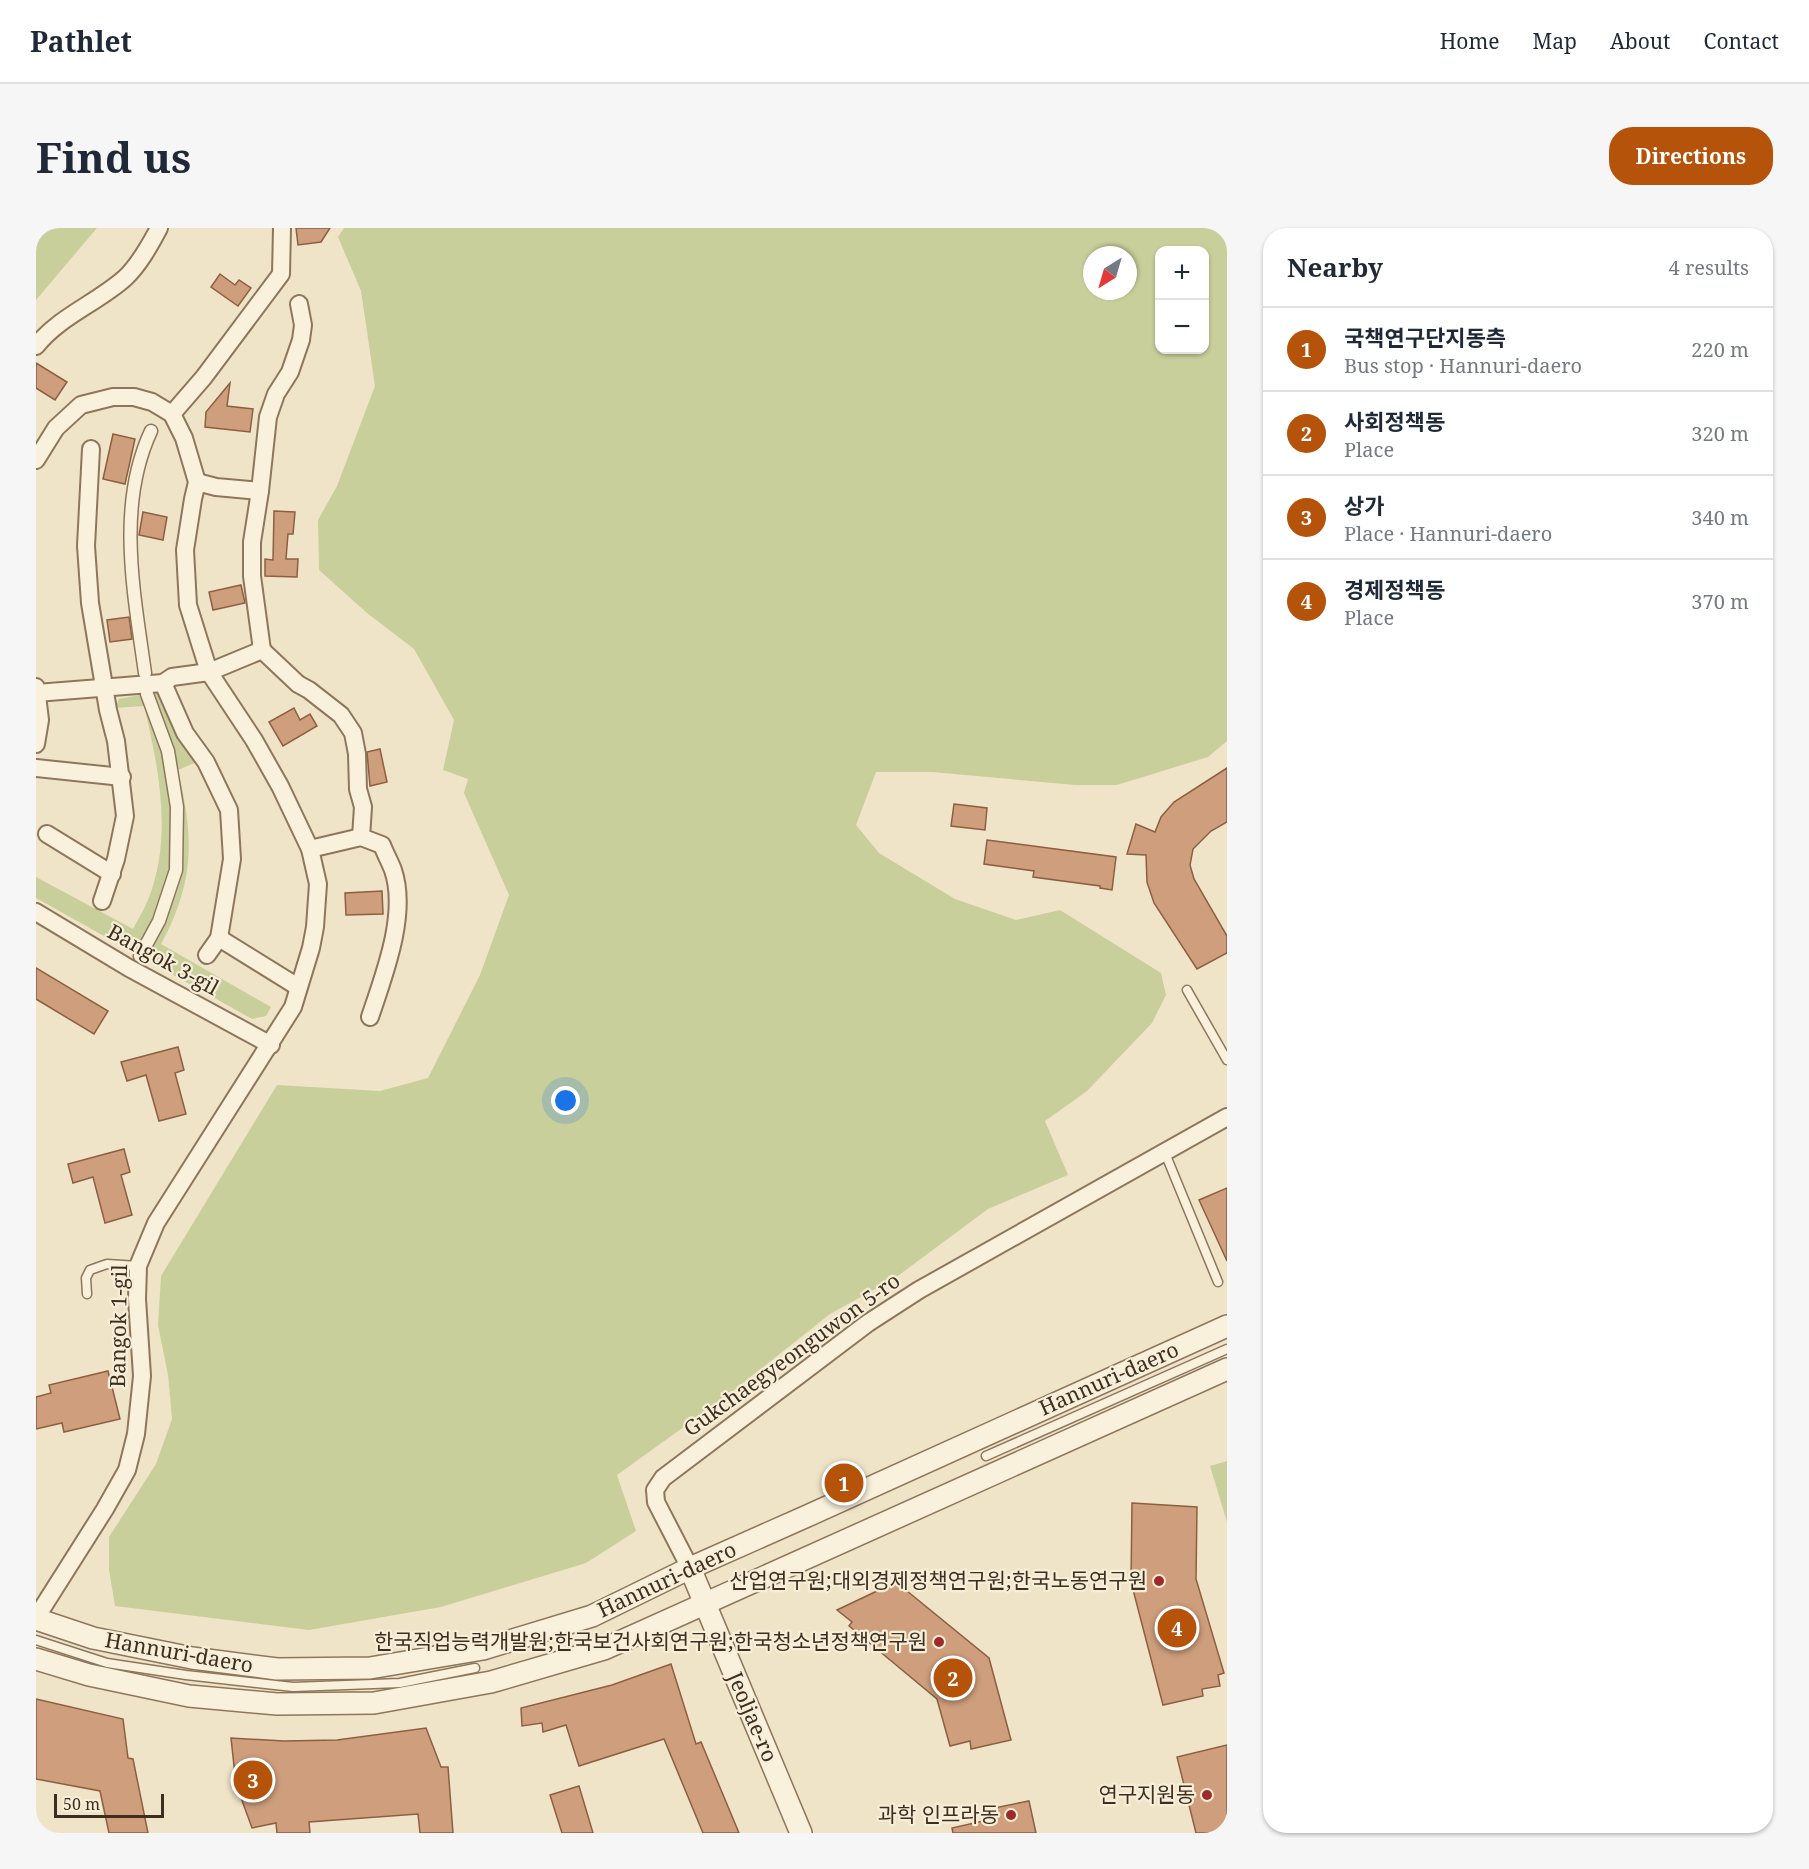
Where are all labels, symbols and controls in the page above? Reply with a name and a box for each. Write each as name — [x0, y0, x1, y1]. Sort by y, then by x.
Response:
text: Pathlet — [30, 22, 132, 60]
text: Home — [1440, 27, 1500, 55]
text: Map — [1533, 27, 1577, 55]
text: About — [1610, 27, 1671, 55]
text: Contact — [1704, 27, 1779, 55]
button: Directions — [1609, 127, 1773, 185]
text: Find us — [36, 128, 191, 185]
north arrow — [1083, 246, 1137, 300]
map controls — [1155, 246, 1209, 354]
button: + — [1155, 246, 1209, 300]
text: Nearby — [1287, 249, 1383, 285]
text: 4 results — [1669, 254, 1749, 281]
button: − — [1155, 300, 1209, 354]
text: 국책연구단지동측 — [1344, 322, 1506, 352]
text: 1 — [1301, 336, 1312, 363]
text: 220 m — [1691, 336, 1749, 363]
text: Bus stop · Hannuri-daero — [1344, 352, 1582, 379]
text: 사회정책동 — [1344, 406, 1445, 436]
text: 2 — [1301, 420, 1312, 447]
text: 320 m — [1691, 420, 1749, 447]
text: Place — [1344, 436, 1394, 463]
text: 상가 — [1344, 490, 1384, 520]
text: 3 — [1301, 504, 1312, 531]
text: 340 m — [1691, 504, 1749, 531]
text: Place · Hannuri-daero — [1344, 520, 1552, 547]
text: 경제정책동 — [1344, 574, 1445, 604]
text: 4 — [1301, 588, 1312, 615]
text: 370 m — [1691, 588, 1749, 615]
text: Place — [1344, 604, 1394, 631]
street label: Bangok 3-gil — [103, 917, 225, 1001]
your location — [551, 1086, 580, 1115]
street label: Bangok 1-gil — [103, 1264, 133, 1388]
street label: Gukchaegyeonguwon 5-ro — [678, 1266, 905, 1442]
street label: Hannuri-daero — [1034, 1335, 1183, 1421]
pin: 1 — [824, 1460, 864, 1506]
street label: Hannuri-daero — [593, 1535, 740, 1623]
place label: 산업연구원;대외경제정책연구원;한국노동연구원 — [729, 1566, 1147, 1594]
marker: 산업연구원;대외경제정책연구원;한국노동연구원 — [1152, 1574, 1166, 1588]
pin: 4 — [1158, 1606, 1196, 1650]
street label: Hannuri-daero — [103, 1625, 255, 1679]
place label: 한국직업능력개발원;한국보건사회연구원;한국청소년정책연구원 — [374, 1627, 927, 1655]
marker: 한국직업능력개발원;한국보건사회연구원;한국청소년정책연구원 — [932, 1635, 946, 1649]
pin: 2 — [934, 1656, 972, 1700]
street label: Jeoljae-ro — [721, 1666, 784, 1766]
pin: 3 — [234, 1758, 272, 1802]
place label: 연구지원동 — [1098, 1780, 1195, 1808]
marker: 연구지원동 — [1200, 1788, 1214, 1802]
scale bar — [54, 1791, 164, 1818]
text: 50 m — [63, 1793, 100, 1815]
place label: 과학 인프라동 — [878, 1800, 999, 1828]
marker: 과학 인프라동 — [1004, 1808, 1018, 1822]

